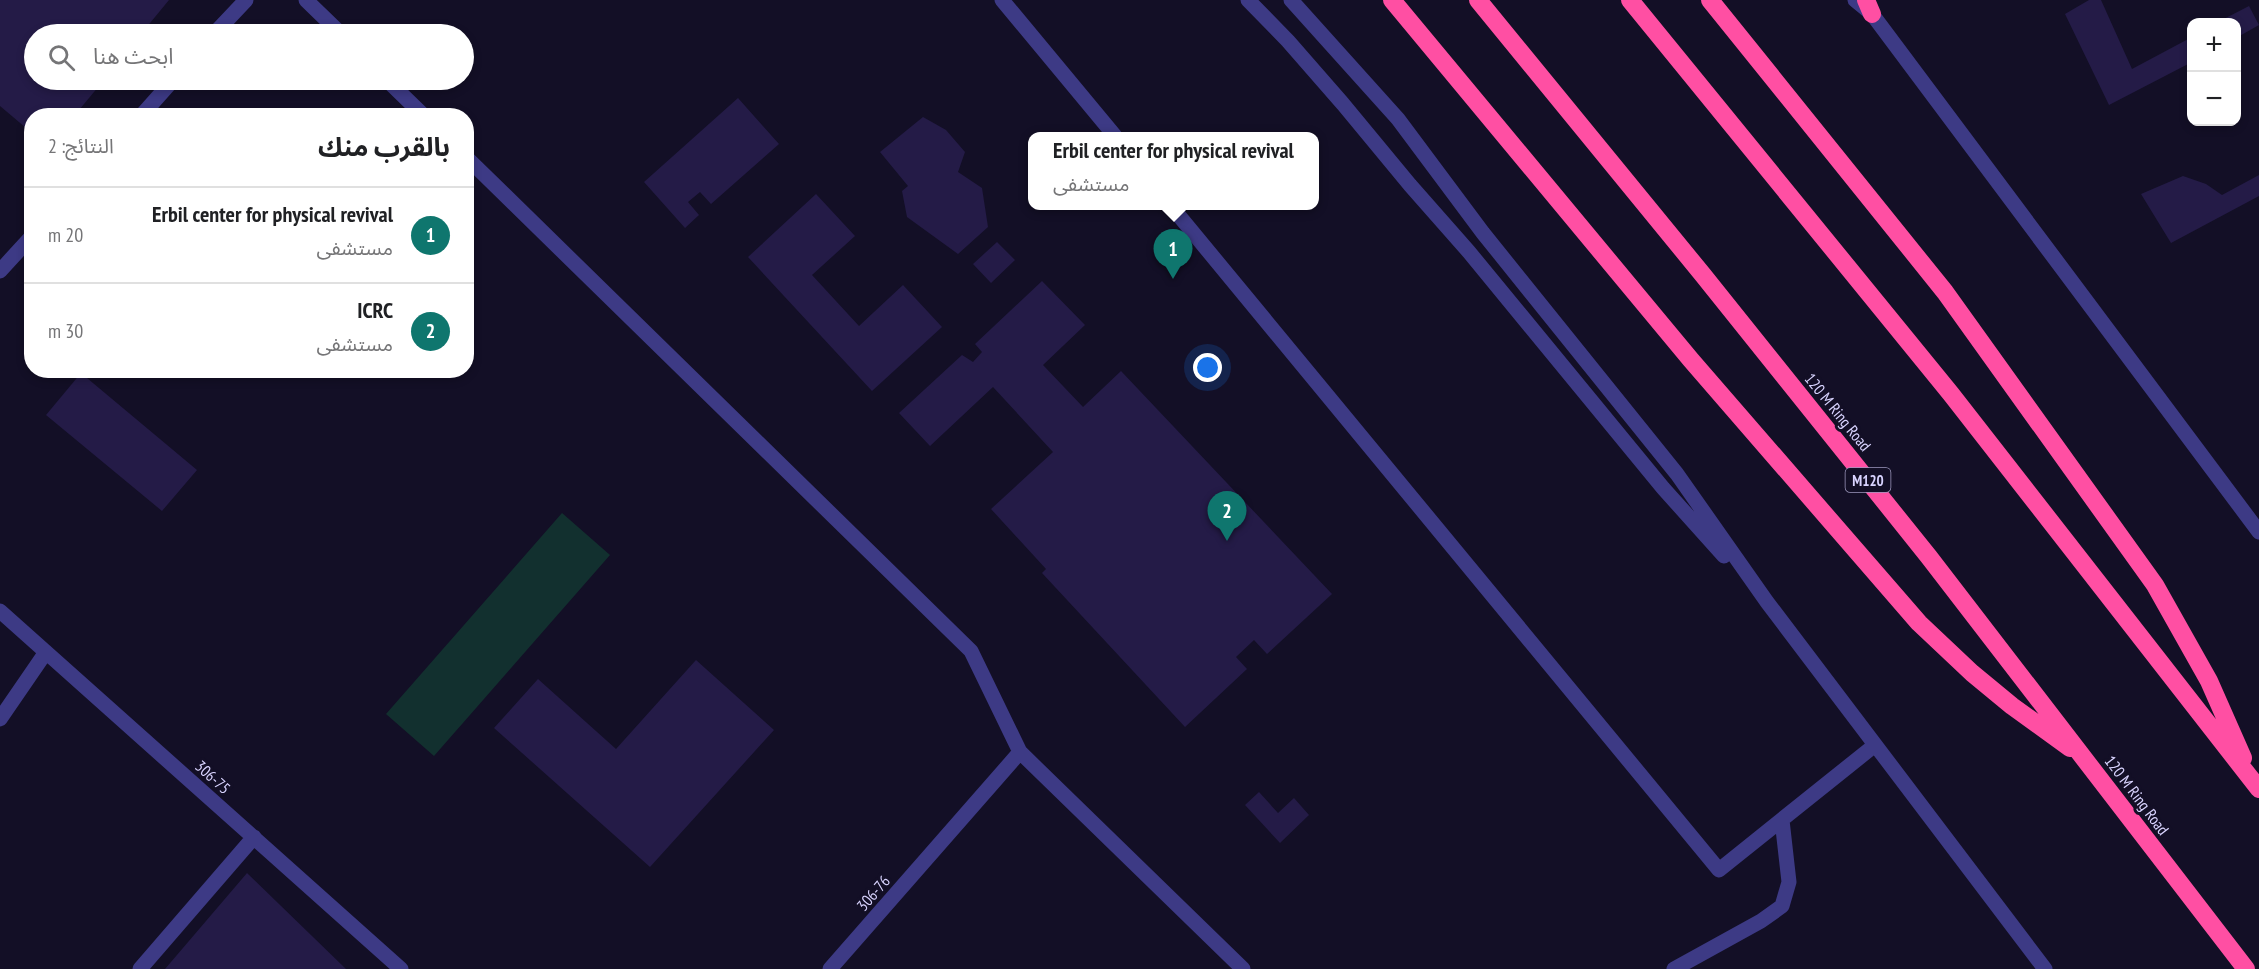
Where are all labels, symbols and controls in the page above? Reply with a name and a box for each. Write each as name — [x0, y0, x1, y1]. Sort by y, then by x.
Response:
map controls — [2187, 18, 2241, 126]
button: + — [2187, 18, 2241, 72]
search box — [24, 24, 474, 90]
icon: search — [45, 41, 78, 74]
text: ابحث هنا — [93, 42, 173, 70]
button: − — [2187, 72, 2241, 126]
text: بالقرب منك — [318, 130, 450, 163]
popup — [1028, 132, 1319, 210]
text: النتائج: 2 — [48, 133, 114, 159]
text: Erbil center for physical revival — [1053, 136, 1294, 164]
text: مستشفى — [1053, 171, 1130, 197]
text: Erbil center for physical revival — [152, 200, 393, 228]
text: 20 m — [48, 222, 83, 248]
text: 1 — [426, 222, 435, 248]
pin: 1 — [1154, 230, 1192, 279]
text: مستشفى — [316, 235, 393, 261]
text: ICRC — [357, 296, 393, 324]
text: 30 m — [48, 318, 83, 344]
text: 2 — [426, 318, 435, 344]
text: مستشفى — [316, 331, 393, 357]
your location — [1193, 353, 1222, 382]
street label: 120 M Ring Road — [1801, 369, 1876, 455]
road number: M120 — [1846, 468, 1890, 492]
pin: 2 — [1208, 492, 1246, 541]
street label: 120 M Ring Road — [2101, 751, 2173, 839]
street label: 306-75 — [191, 756, 235, 798]
street label: 306-76 — [852, 871, 894, 915]

